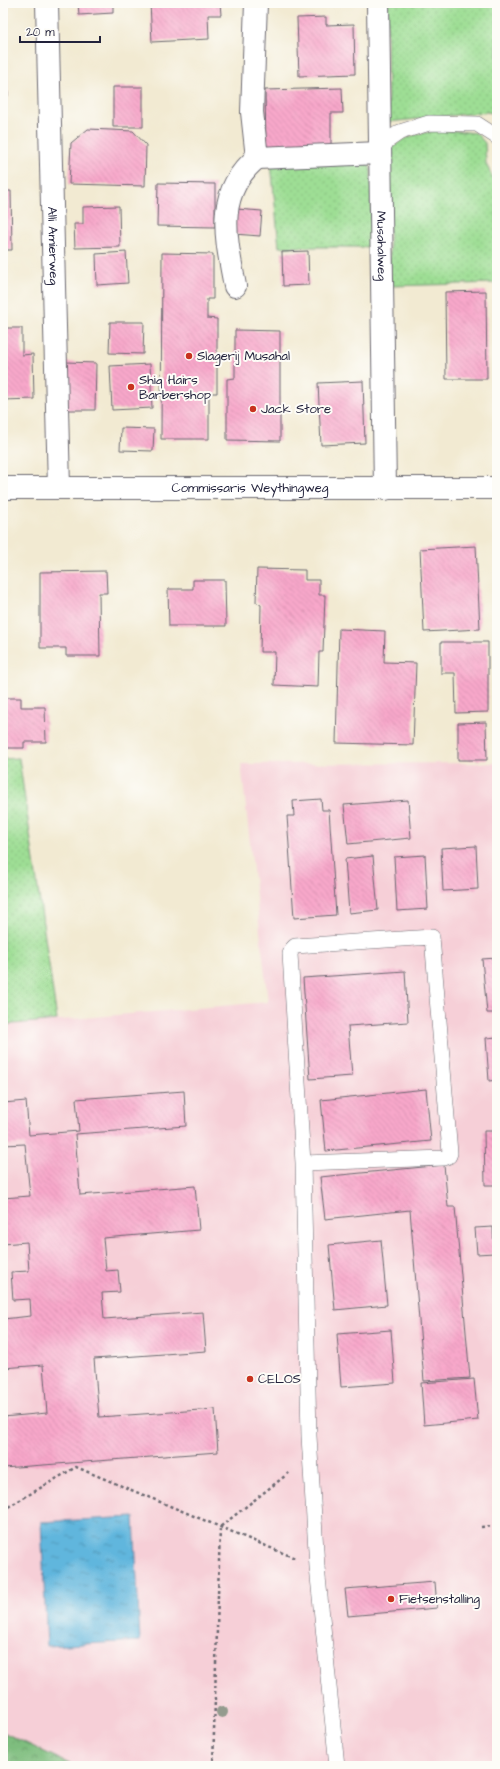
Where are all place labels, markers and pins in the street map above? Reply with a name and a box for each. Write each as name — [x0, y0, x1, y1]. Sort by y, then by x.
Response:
place label: Slagerij Musahal — [197, 347, 290, 366]
marker: Slagerij Musahal — [184, 351, 194, 361]
place label: Shiq Hairs Barbershop — [139, 371, 211, 404]
marker: Shiq Hairs Barbershop — [126, 382, 136, 392]
place label: Jack Store — [261, 400, 331, 418]
marker: Jack Store — [248, 404, 258, 414]
place label: CELOS — [258, 1370, 301, 1388]
marker: CELOS — [245, 1374, 255, 1384]
place label: Fietsenstalling — [399, 1590, 480, 1609]
marker: Fietsenstalling — [386, 1594, 396, 1604]

